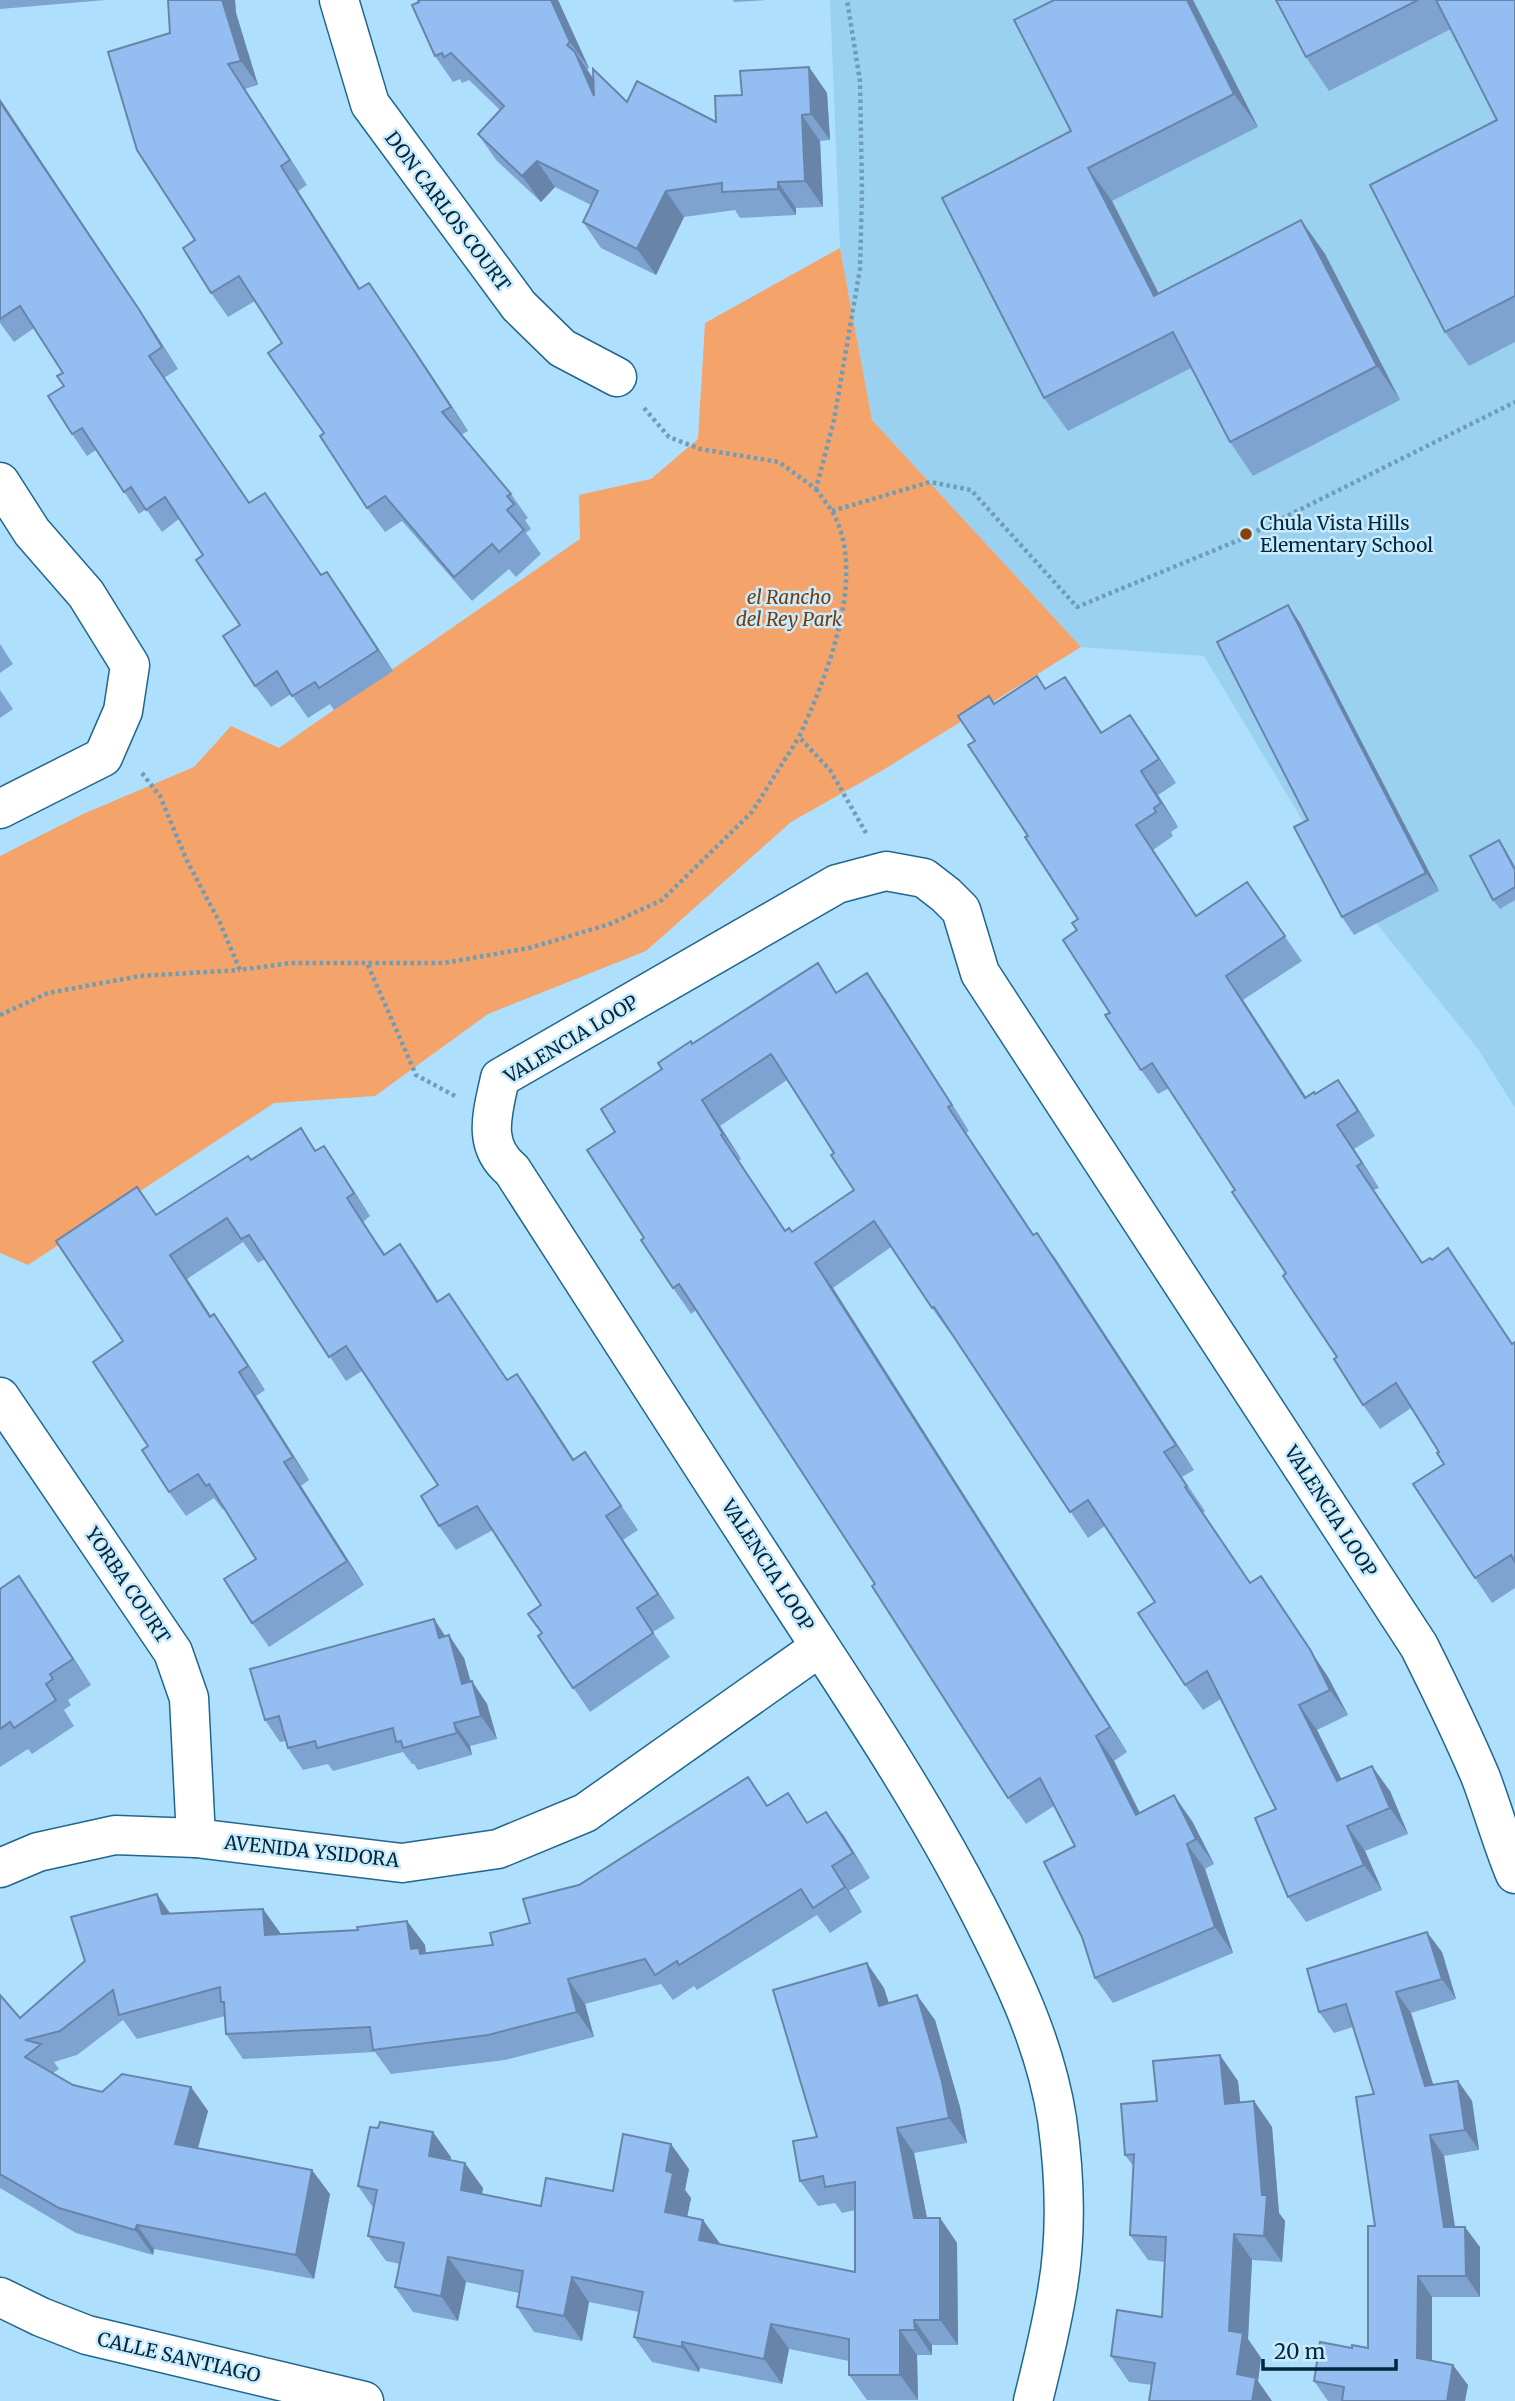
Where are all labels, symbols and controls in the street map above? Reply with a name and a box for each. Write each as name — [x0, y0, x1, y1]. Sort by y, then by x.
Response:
street label: DON CARLOS COURT — [380, 126, 516, 296]
place label: Chula Vista Hills Elementary School — [1260, 511, 1433, 557]
marker: Chula Vista Hills Elementary School — [1238, 526, 1254, 542]
park label: el Rancho del Rey Park — [736, 585, 843, 631]
street label: VALENCIA LOOP — [499, 990, 642, 1089]
street label: VALENCIA LOOP — [1279, 1440, 1382, 1581]
street label: VALENCIA LOOP — [716, 1494, 819, 1635]
street label: YORBA COURT — [80, 1522, 176, 1648]
street label: AVENIDA YSIDORA — [222, 1830, 401, 1872]
street label: CALLE SANTIAGO — [95, 2327, 263, 2388]
scale bar — [1263, 2328, 1396, 2372]
text: 20 m — [1274, 2338, 1326, 2365]

